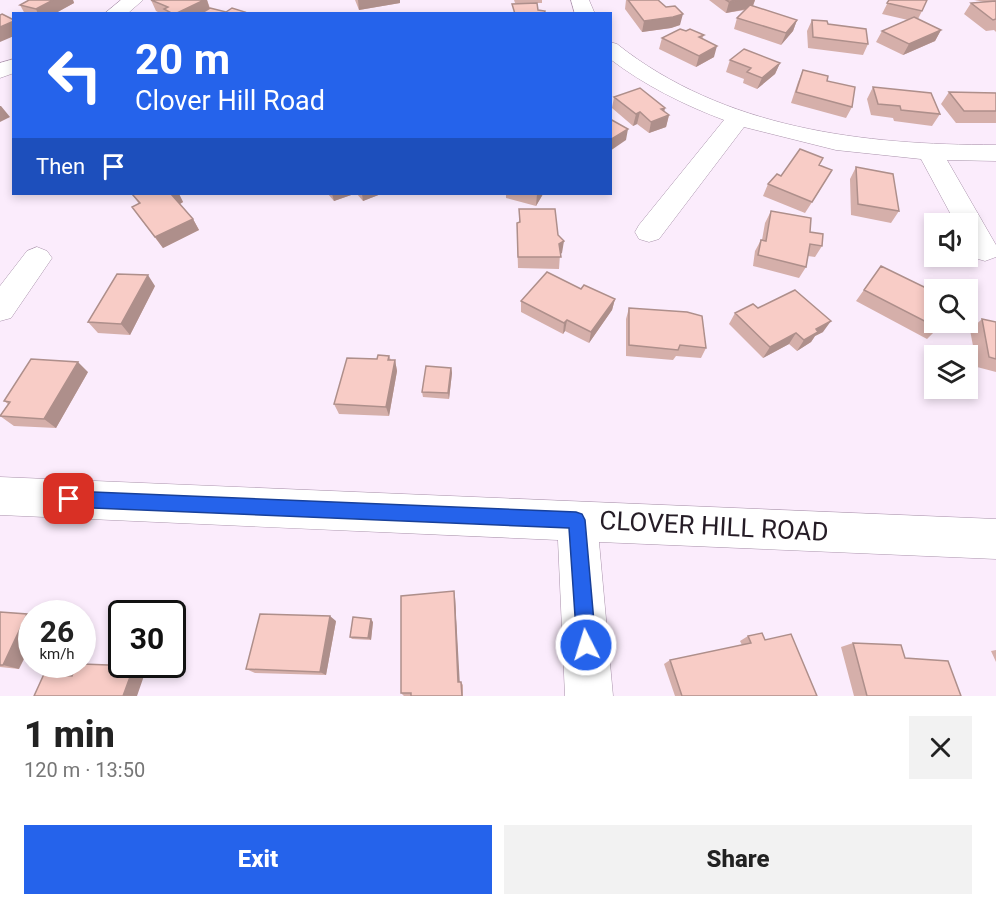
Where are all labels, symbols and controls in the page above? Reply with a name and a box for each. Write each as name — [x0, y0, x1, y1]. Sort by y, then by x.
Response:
text: 20 m — [135, 35, 230, 84]
icon: left — [36, 36, 114, 114]
text: Clover Hill Road — [135, 85, 325, 117]
icon: arrive — [97, 150, 130, 183]
text: Then — [36, 154, 85, 179]
map controls — [924, 213, 978, 399]
button: sound — [924, 213, 978, 267]
button: search — [924, 279, 978, 333]
button: layers — [924, 345, 978, 399]
pin — [43, 473, 94, 524]
icon: arrive — [52, 482, 85, 515]
street label: CLOVER HILL ROAD — [599, 505, 829, 547]
speed limit sign: 30 — [108, 600, 186, 678]
position arrow — [554, 613, 618, 677]
text: 26 — [40, 614, 74, 649]
text: km/h — [39, 645, 75, 663]
text: 1 min — [24, 714, 115, 756]
button: close — [909, 716, 972, 779]
text: 120 m · 13:50 — [24, 758, 145, 782]
button: Exit — [24, 825, 492, 894]
button: Share — [504, 825, 972, 894]

